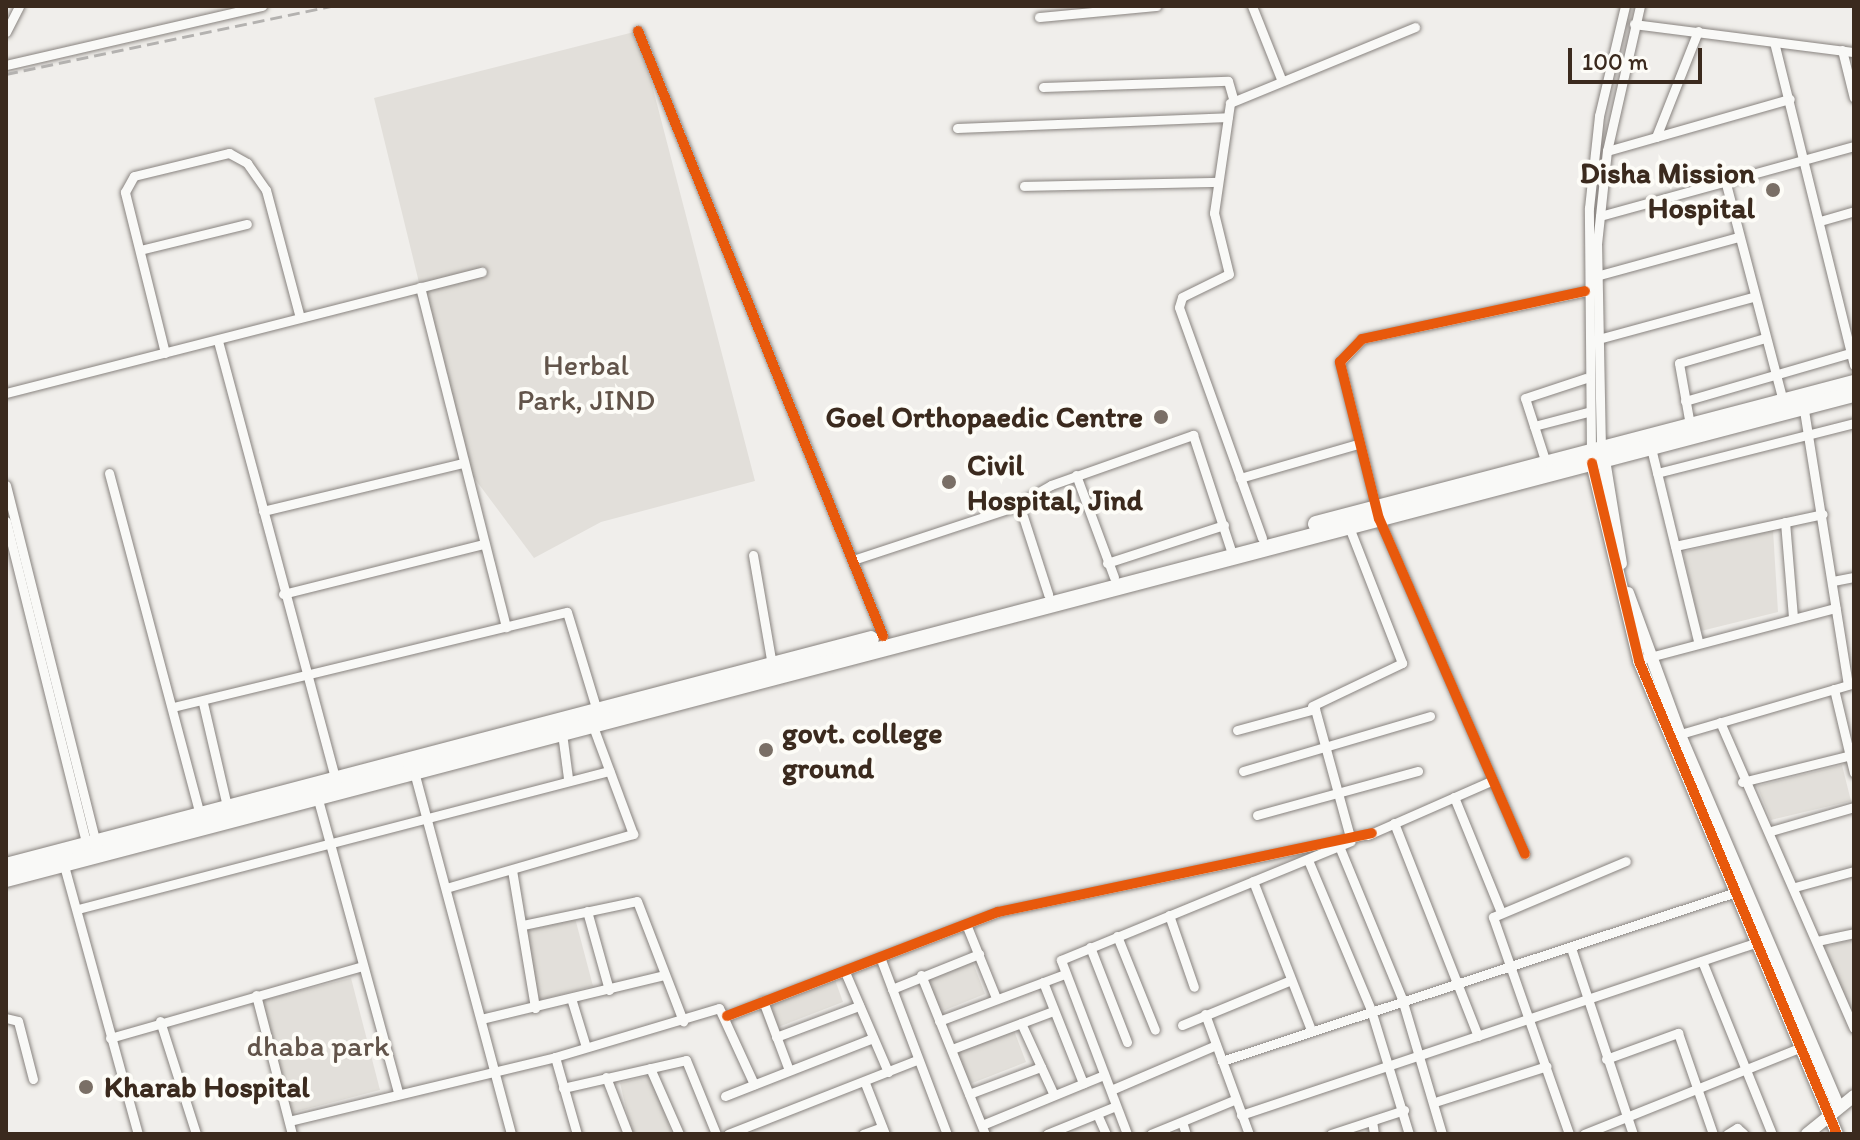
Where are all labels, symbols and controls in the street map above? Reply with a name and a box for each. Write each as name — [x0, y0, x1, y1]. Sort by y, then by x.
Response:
scale bar — [1572, 32, 1706, 82]
text: 100 m — [1582, 47, 1648, 76]
place label: Disha Mission Hospital — [1579, 155, 1755, 226]
marker: Disha Mission Hospital — [1762, 179, 1784, 201]
park label: Herbal Park, JIND — [517, 347, 655, 418]
place label: Goel Orthopaedic Centre — [824, 399, 1143, 435]
marker: Goel Orthopaedic Centre — [1150, 406, 1172, 428]
place label: Civil Hospital, Jind — [967, 447, 1144, 518]
marker: Civil Hospital, Jind — [938, 471, 960, 493]
place label: govt. college ground — [782, 715, 943, 786]
marker: govt. college ground — [757, 741, 775, 759]
park label: dhaba park — [246, 1028, 390, 1064]
place label: Kharab Hospital — [104, 1069, 311, 1105]
marker: Kharab Hospital — [75, 1076, 97, 1098]

